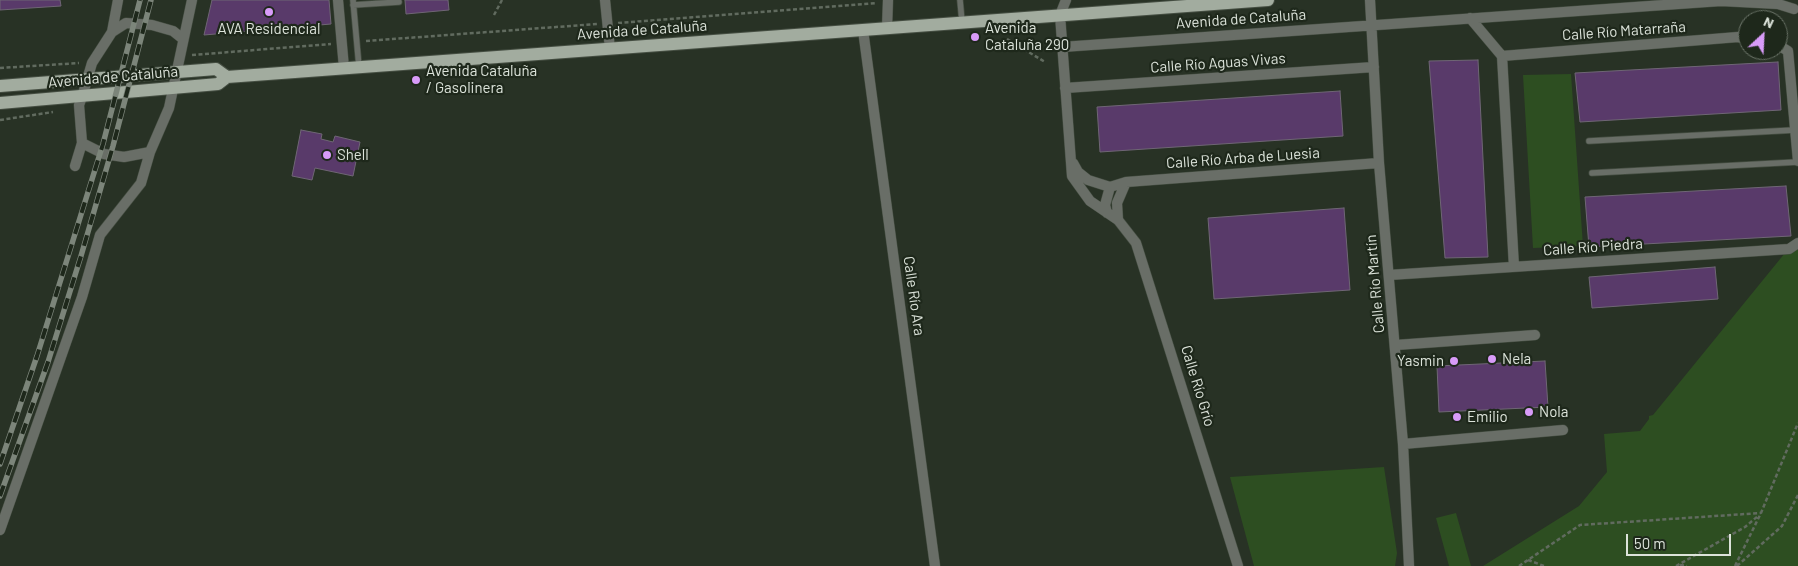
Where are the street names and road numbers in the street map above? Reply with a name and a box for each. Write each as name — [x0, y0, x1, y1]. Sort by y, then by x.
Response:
street label: Avenida de Cataluña — [1175, 5, 1307, 33]
street label: Avenida de Cataluña — [576, 16, 708, 44]
street label: Calle Río Matarraña — [1562, 18, 1686, 44]
street label: Calle Río Aguas Vivas — [1150, 49, 1286, 77]
street label: Avenida de Cataluña — [47, 62, 179, 92]
street label: Calle Río Arba de Luesia — [1166, 144, 1320, 172]
street label: Calle Río Martín — [1362, 234, 1388, 334]
street label: Calle Río Piedra — [1542, 235, 1644, 259]
street label: Calle Río Ara — [900, 255, 928, 337]
street label: Calle Río Grío — [1177, 343, 1219, 429]

